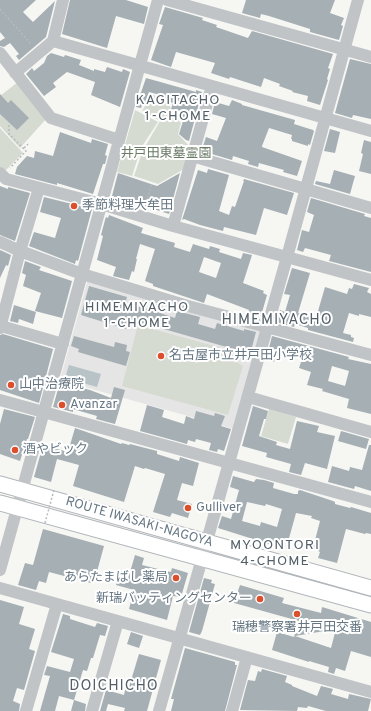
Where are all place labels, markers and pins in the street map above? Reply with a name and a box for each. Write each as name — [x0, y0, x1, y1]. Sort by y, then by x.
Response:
place label: 季節料理大牟田 — [82, 198, 173, 214]
marker: 季節料理大牟田 — [69, 201, 79, 211]
place label: 名古屋市立井戸田小学校 — [169, 348, 312, 364]
marker: 名古屋市立井戸田小学校 — [156, 351, 166, 361]
place label: 山中治療院 — [19, 377, 84, 393]
marker: 山中治療院 — [6, 380, 16, 390]
place label: Avanzar — [70, 397, 118, 413]
marker: Avanzar — [57, 400, 67, 410]
place label: 酒やビック — [23, 442, 88, 458]
marker: 酒やビック — [10, 445, 20, 455]
place label: Gulliver — [196, 500, 241, 516]
marker: Gulliver — [183, 503, 193, 513]
place label: あらたまばし薬局 — [64, 570, 168, 586]
marker: あらたまばし薬局 — [171, 573, 181, 583]
place label: 新瑞バッティングセンター — [96, 591, 252, 607]
marker: 新瑞バッティングセンター — [255, 594, 265, 604]
marker: 瑞穂警察署井戸田交番 — [292, 609, 302, 619]
place label: 瑞穂警察署井戸田交番 — [232, 620, 362, 636]

